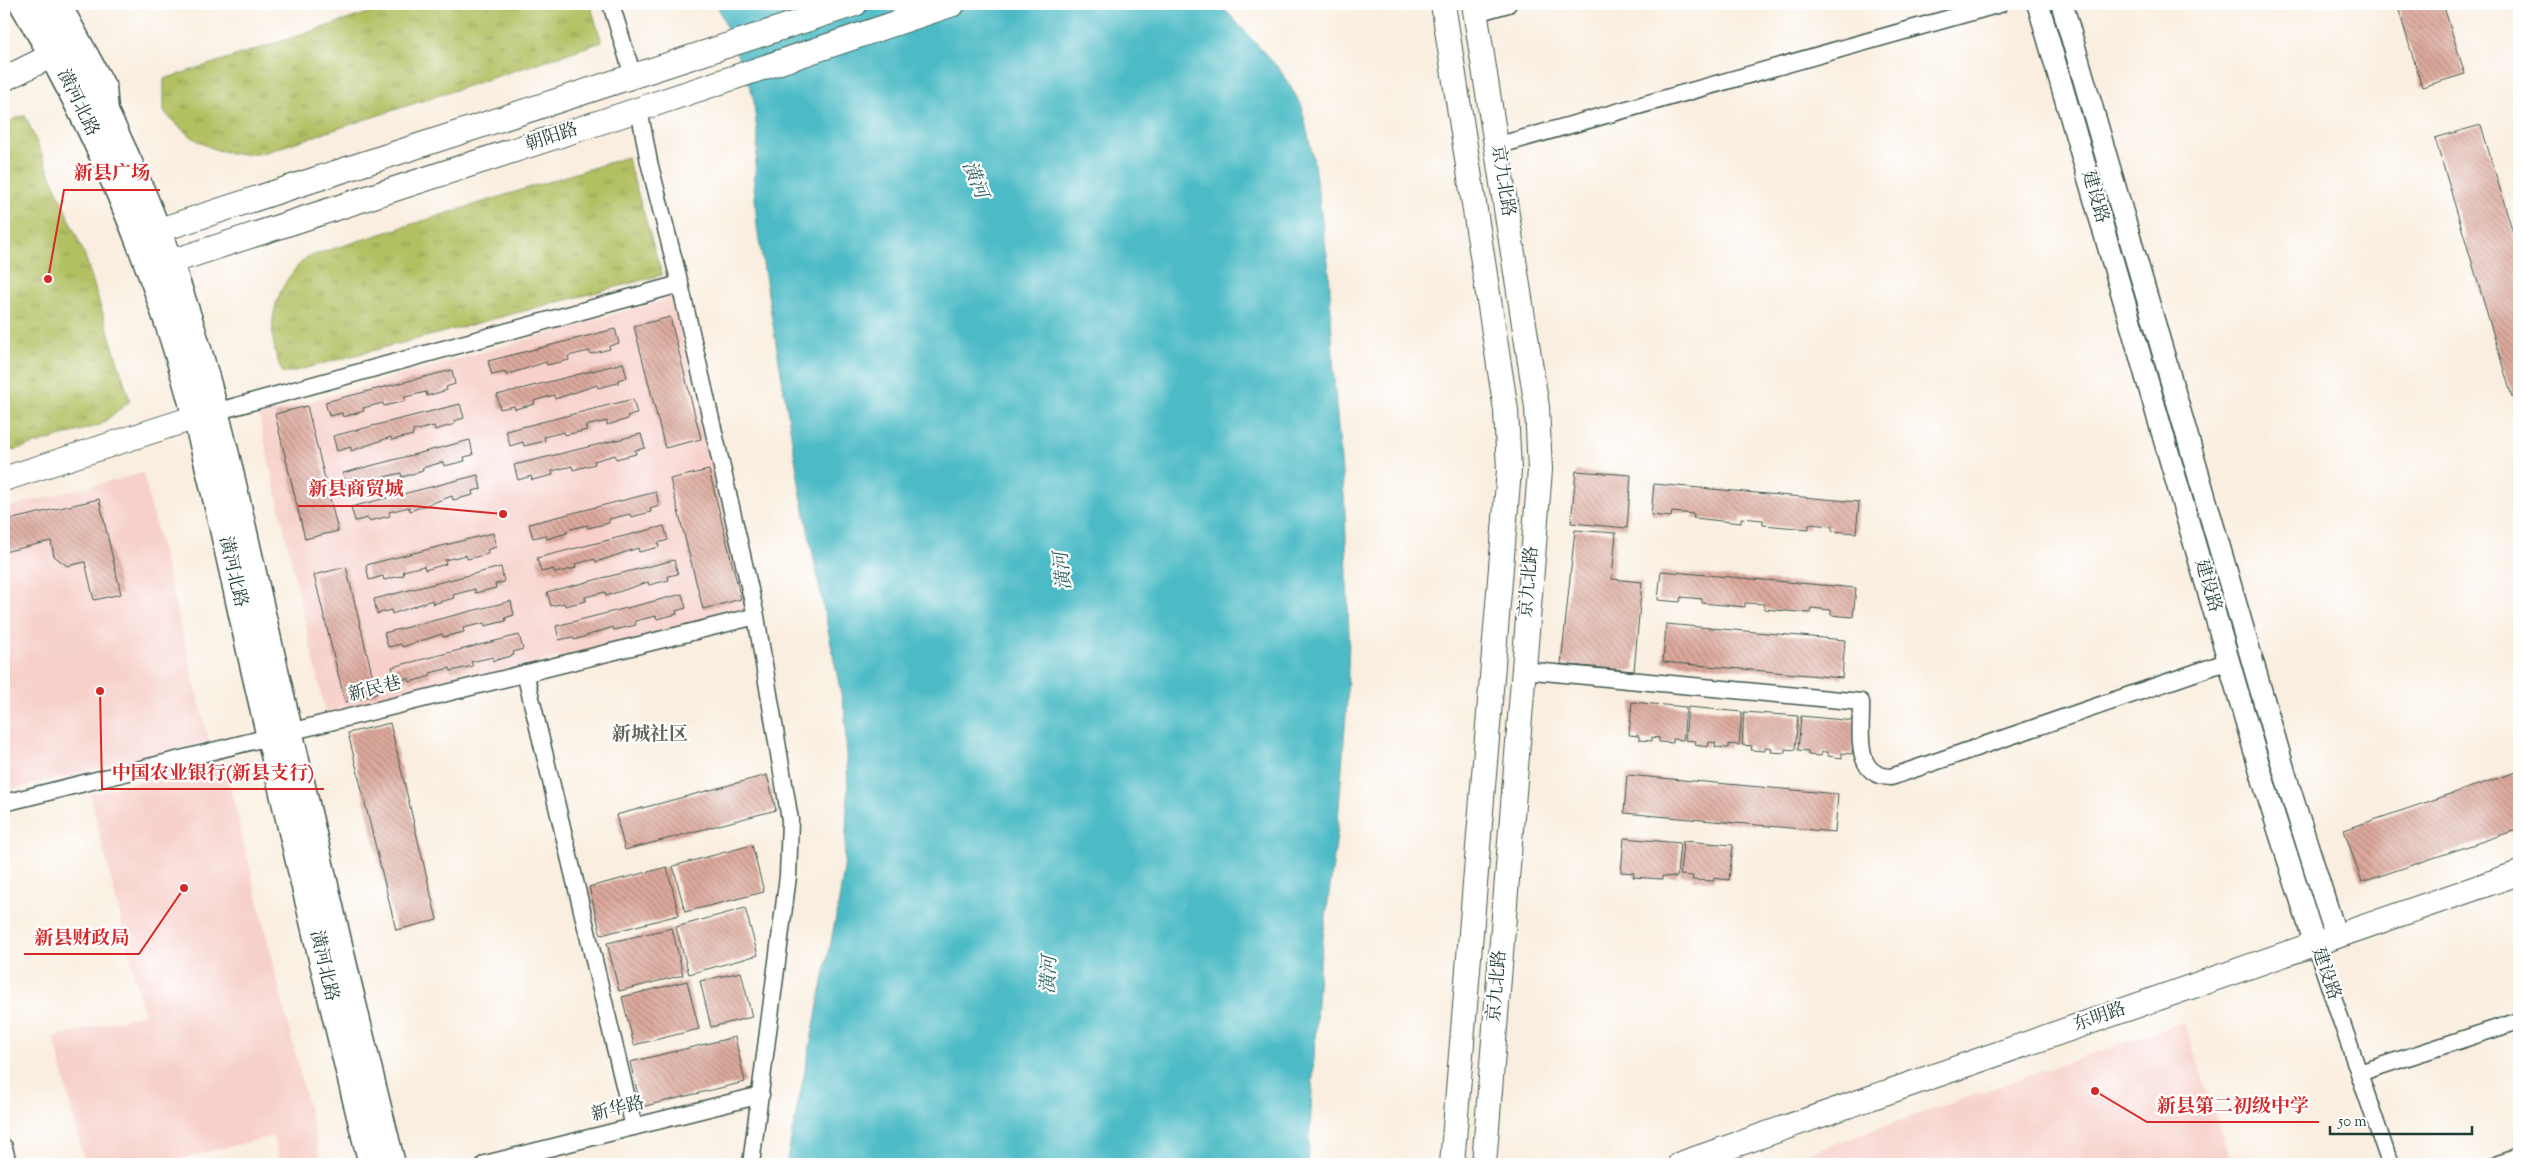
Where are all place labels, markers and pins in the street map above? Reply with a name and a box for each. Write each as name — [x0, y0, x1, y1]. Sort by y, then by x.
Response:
callout: 新县广场 — [64, 156, 160, 190]
callout: 新县商贸城 — [298, 472, 413, 506]
callout: 中国农业银行(新县支行) — [102, 755, 324, 789]
callout: 新县财政局 — [24, 920, 139, 954]
callout: 新县第二初级中学 — [2147, 1088, 2319, 1122]

